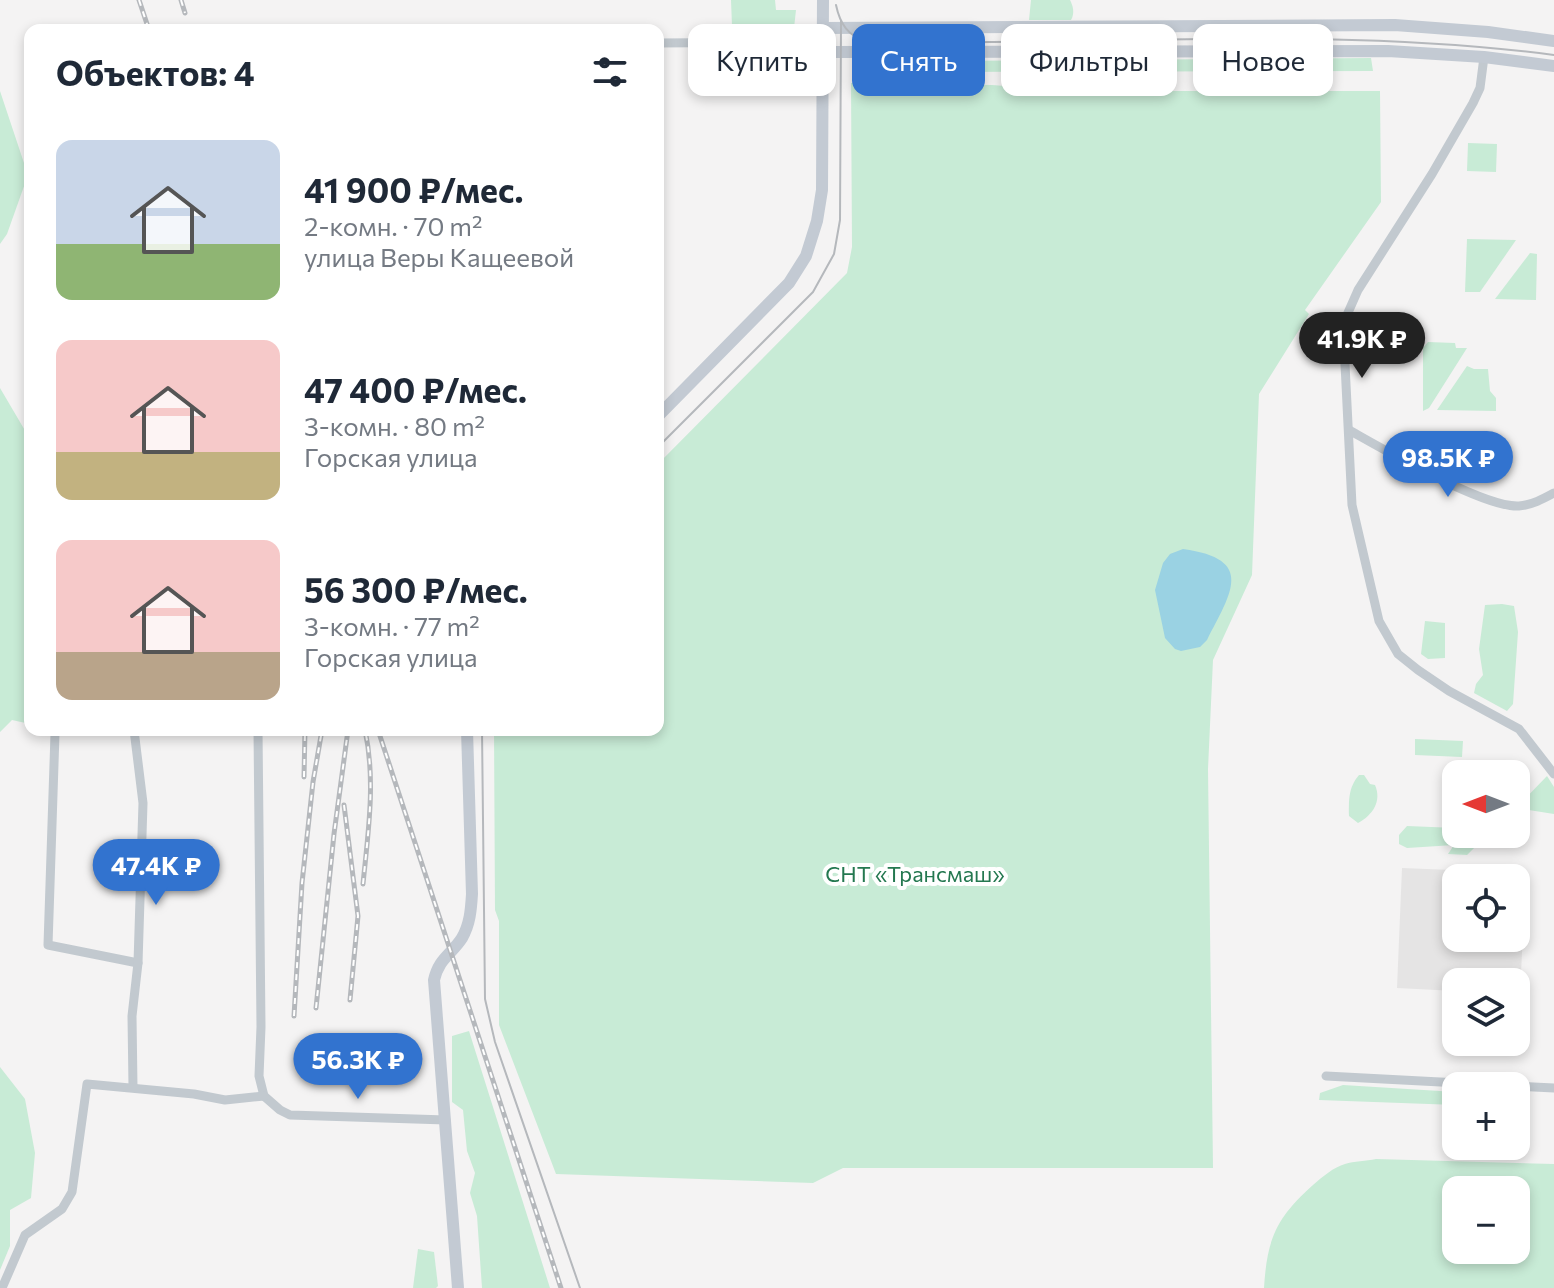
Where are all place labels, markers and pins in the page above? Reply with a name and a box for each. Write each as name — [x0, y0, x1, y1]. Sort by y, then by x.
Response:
pin: 41.9K ₽ — [1288, 312, 1436, 380]
pin: 98.5K ₽ — [1374, 431, 1522, 499]
pin: 47.4K ₽ — [82, 839, 230, 907]
pin: 56.3K ₽ — [284, 1033, 432, 1101]

